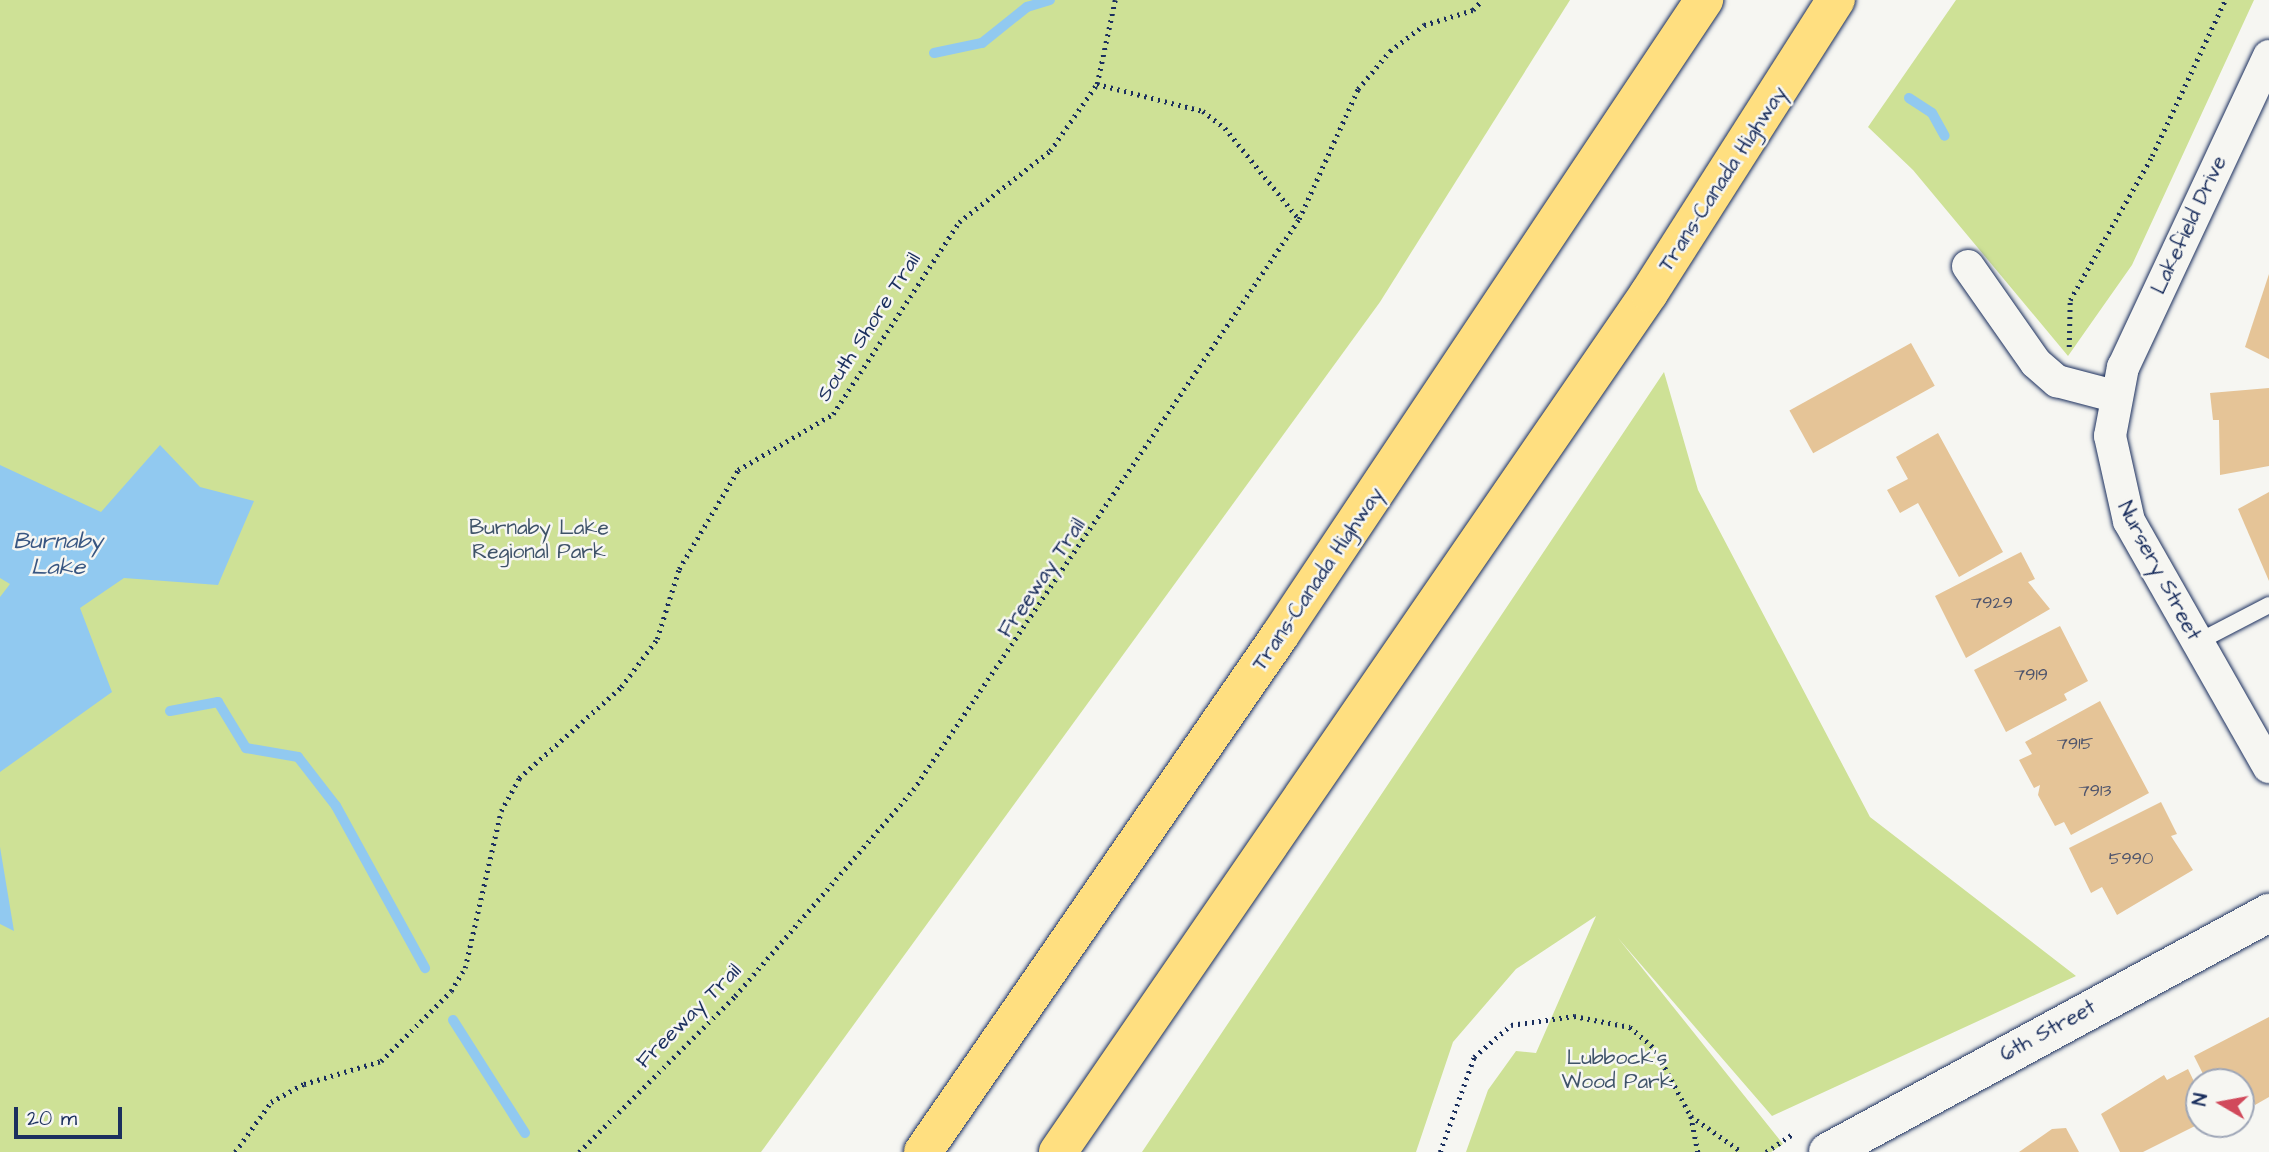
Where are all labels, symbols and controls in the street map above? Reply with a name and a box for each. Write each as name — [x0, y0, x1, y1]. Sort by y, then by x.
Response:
street label: Trans-Canada Highway — [1654, 82, 1792, 276]
street label: Lakefield Drive — [2146, 152, 2232, 298]
street label: South Shore Trail — [812, 248, 926, 406]
street label: Trans-Canada Highway — [1247, 482, 1389, 676]
street label: Nursery Street — [2112, 497, 2206, 645]
street label: Freeway Trail — [993, 514, 1091, 642]
park label: Burnaby Lake Regional Park — [469, 515, 609, 565]
water label: Burnaby Lake — [13, 527, 103, 581]
house number: 7929 — [1971, 592, 2013, 614]
house number: 7919 — [2014, 664, 2048, 686]
house number: 7915 — [2057, 733, 2093, 755]
house number: 7913 — [2079, 780, 2111, 802]
house number: 5990 — [2109, 848, 2153, 870]
street label: Freeway Trail — [631, 958, 747, 1074]
street label: 6th Street — [1996, 994, 2100, 1068]
park label: Lubbock's Wood Park — [1561, 1045, 1673, 1095]
north arrow — [2185, 1068, 2255, 1138]
text: N — [2186, 1091, 2215, 1108]
scale bar — [18, 1092, 126, 1136]
text: 20 m — [27, 1104, 77, 1133]

